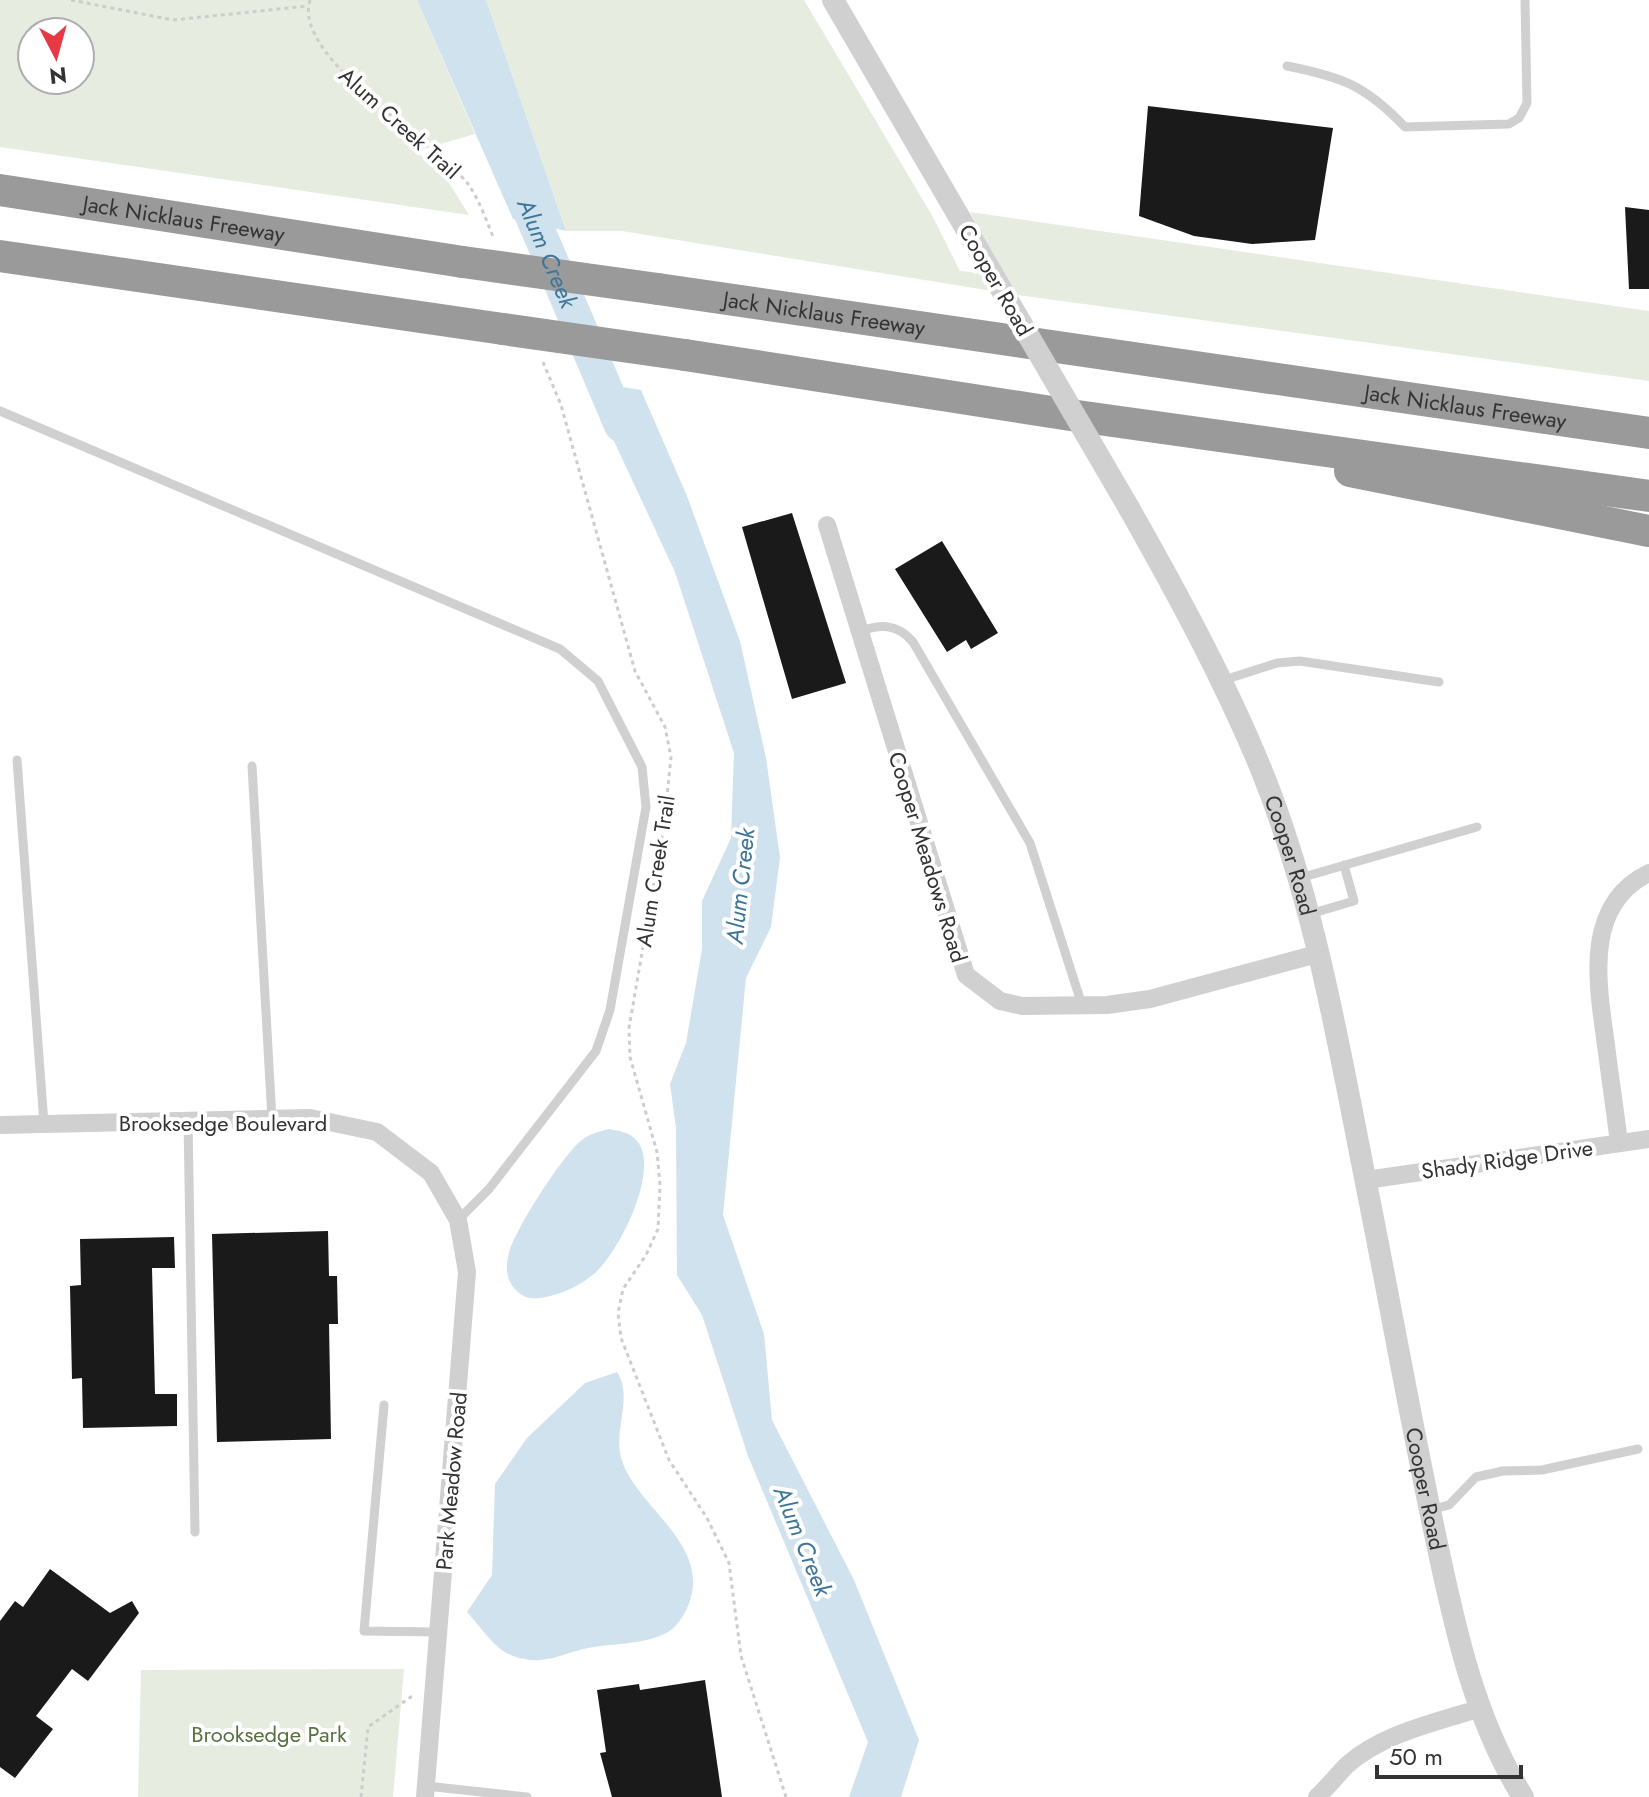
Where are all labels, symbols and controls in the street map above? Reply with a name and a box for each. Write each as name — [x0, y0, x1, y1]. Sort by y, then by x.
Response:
north arrow — [16, 16, 96, 96]
text: N — [48, 59, 68, 93]
street label: Alum Creek Trail — [332, 60, 468, 186]
street label: Jack Nicklaus Freeway — [78, 187, 287, 250]
water label: Alum Creek — [509, 192, 587, 315]
street label: Cooper Road — [951, 218, 1041, 342]
street label: Jack Nicklaus Freeway — [718, 282, 928, 344]
street label: Jack Nicklaus Freeway — [1359, 375, 1569, 437]
street label: Cooper Meadows Road — [881, 748, 975, 966]
street label: Cooper Road — [1257, 791, 1324, 919]
street label: Alum Creek Trail — [627, 793, 683, 949]
water label: Alum Creek — [716, 825, 764, 947]
street label: Brooksedge Boulevard — [119, 1107, 327, 1139]
street label: Shady Ridge Drive — [1419, 1131, 1595, 1187]
street label: Park Meadow Road — [427, 1391, 475, 1571]
street label: Cooper Road — [1398, 1425, 1454, 1553]
water label: Alum Creek — [765, 1480, 842, 1603]
park label: Brooksedge Park — [191, 1718, 347, 1750]
scale bar — [1377, 1729, 1521, 1779]
text: 50 m — [1389, 1739, 1443, 1774]

